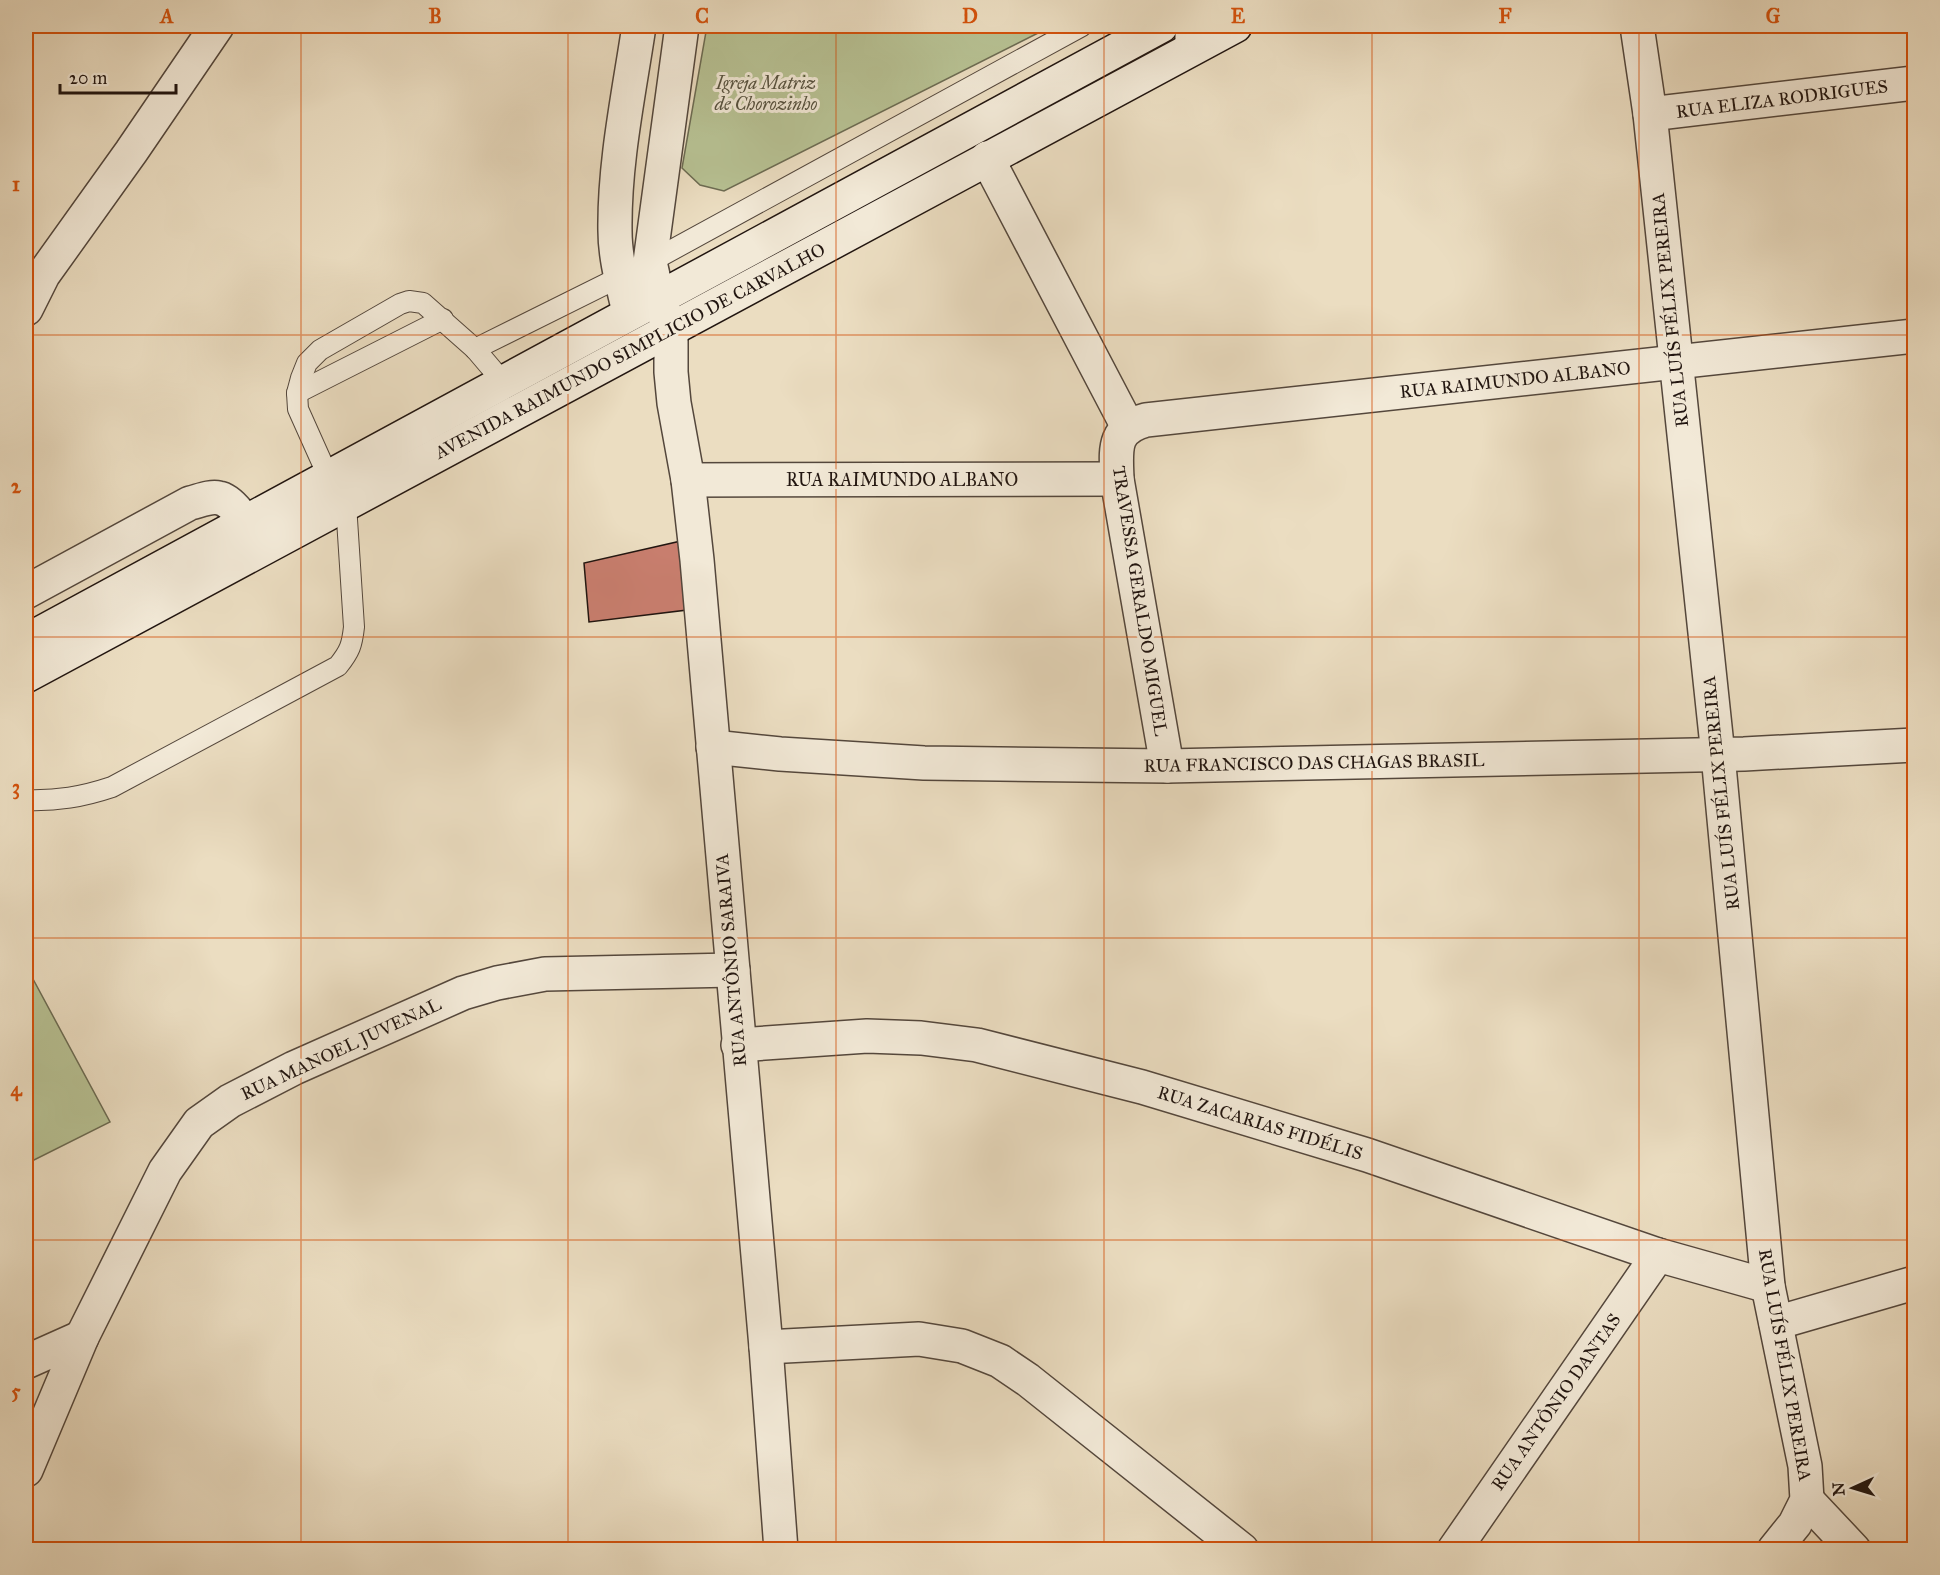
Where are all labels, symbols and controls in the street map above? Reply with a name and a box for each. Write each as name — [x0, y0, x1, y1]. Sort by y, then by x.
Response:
text: A — [158, 4, 174, 28]
text: B — [428, 4, 442, 28]
text: C — [695, 4, 709, 28]
text: D — [962, 4, 978, 28]
text: E — [1231, 4, 1246, 28]
text: F — [1498, 4, 1512, 28]
text: G — [1766, 4, 1781, 28]
scale bar — [60, 57, 176, 95]
text: 20 m — [69, 67, 107, 89]
park label: Igreja Matriz de Chorozinho — [714, 72, 817, 115]
street label: RUA ELIZA RODRIGUES — [1675, 75, 1889, 123]
text: 1 — [12, 172, 20, 196]
street label: RUA LUÍS FÉLIX PEREIRA — [1645, 192, 1693, 428]
street label: AVENIDA RAIMUNDO SIMPLICIO DE CARVALHO — [430, 238, 829, 464]
street label: RUA RAIMUNDO ALBANO — [1398, 357, 1632, 403]
street label: TRAVESSA GERALDO MIGUEL — [1108, 464, 1172, 738]
street label: RUA RAIMUNDO ALBANO — [786, 469, 1018, 491]
text: 2 — [11, 474, 22, 498]
street label: RUA LUÍS FÉLIX PEREIRA — [1696, 675, 1744, 911]
street label: RUA FRANCISCO DAS CHAGAS BRASIL — [1143, 749, 1485, 777]
text: 3 — [12, 775, 20, 800]
street label: RUA ANTÔNIO SARAIVA — [710, 853, 751, 1067]
street label: RUA MANOEL JUVENAL — [237, 993, 446, 1106]
text: 4 — [10, 1077, 22, 1102]
street label: RUA ZACARIAS FIDÉLIS — [1155, 1079, 1366, 1165]
street label: RUA LUÍS FÉLIX PEREIRA — [1754, 1247, 1818, 1483]
street label: RUA ANTÔNIO DANTAS — [1486, 1309, 1626, 1495]
text: 5 — [11, 1379, 21, 1403]
north arrow — [1823, 1458, 1883, 1518]
text: N — [1829, 1481, 1848, 1496]

